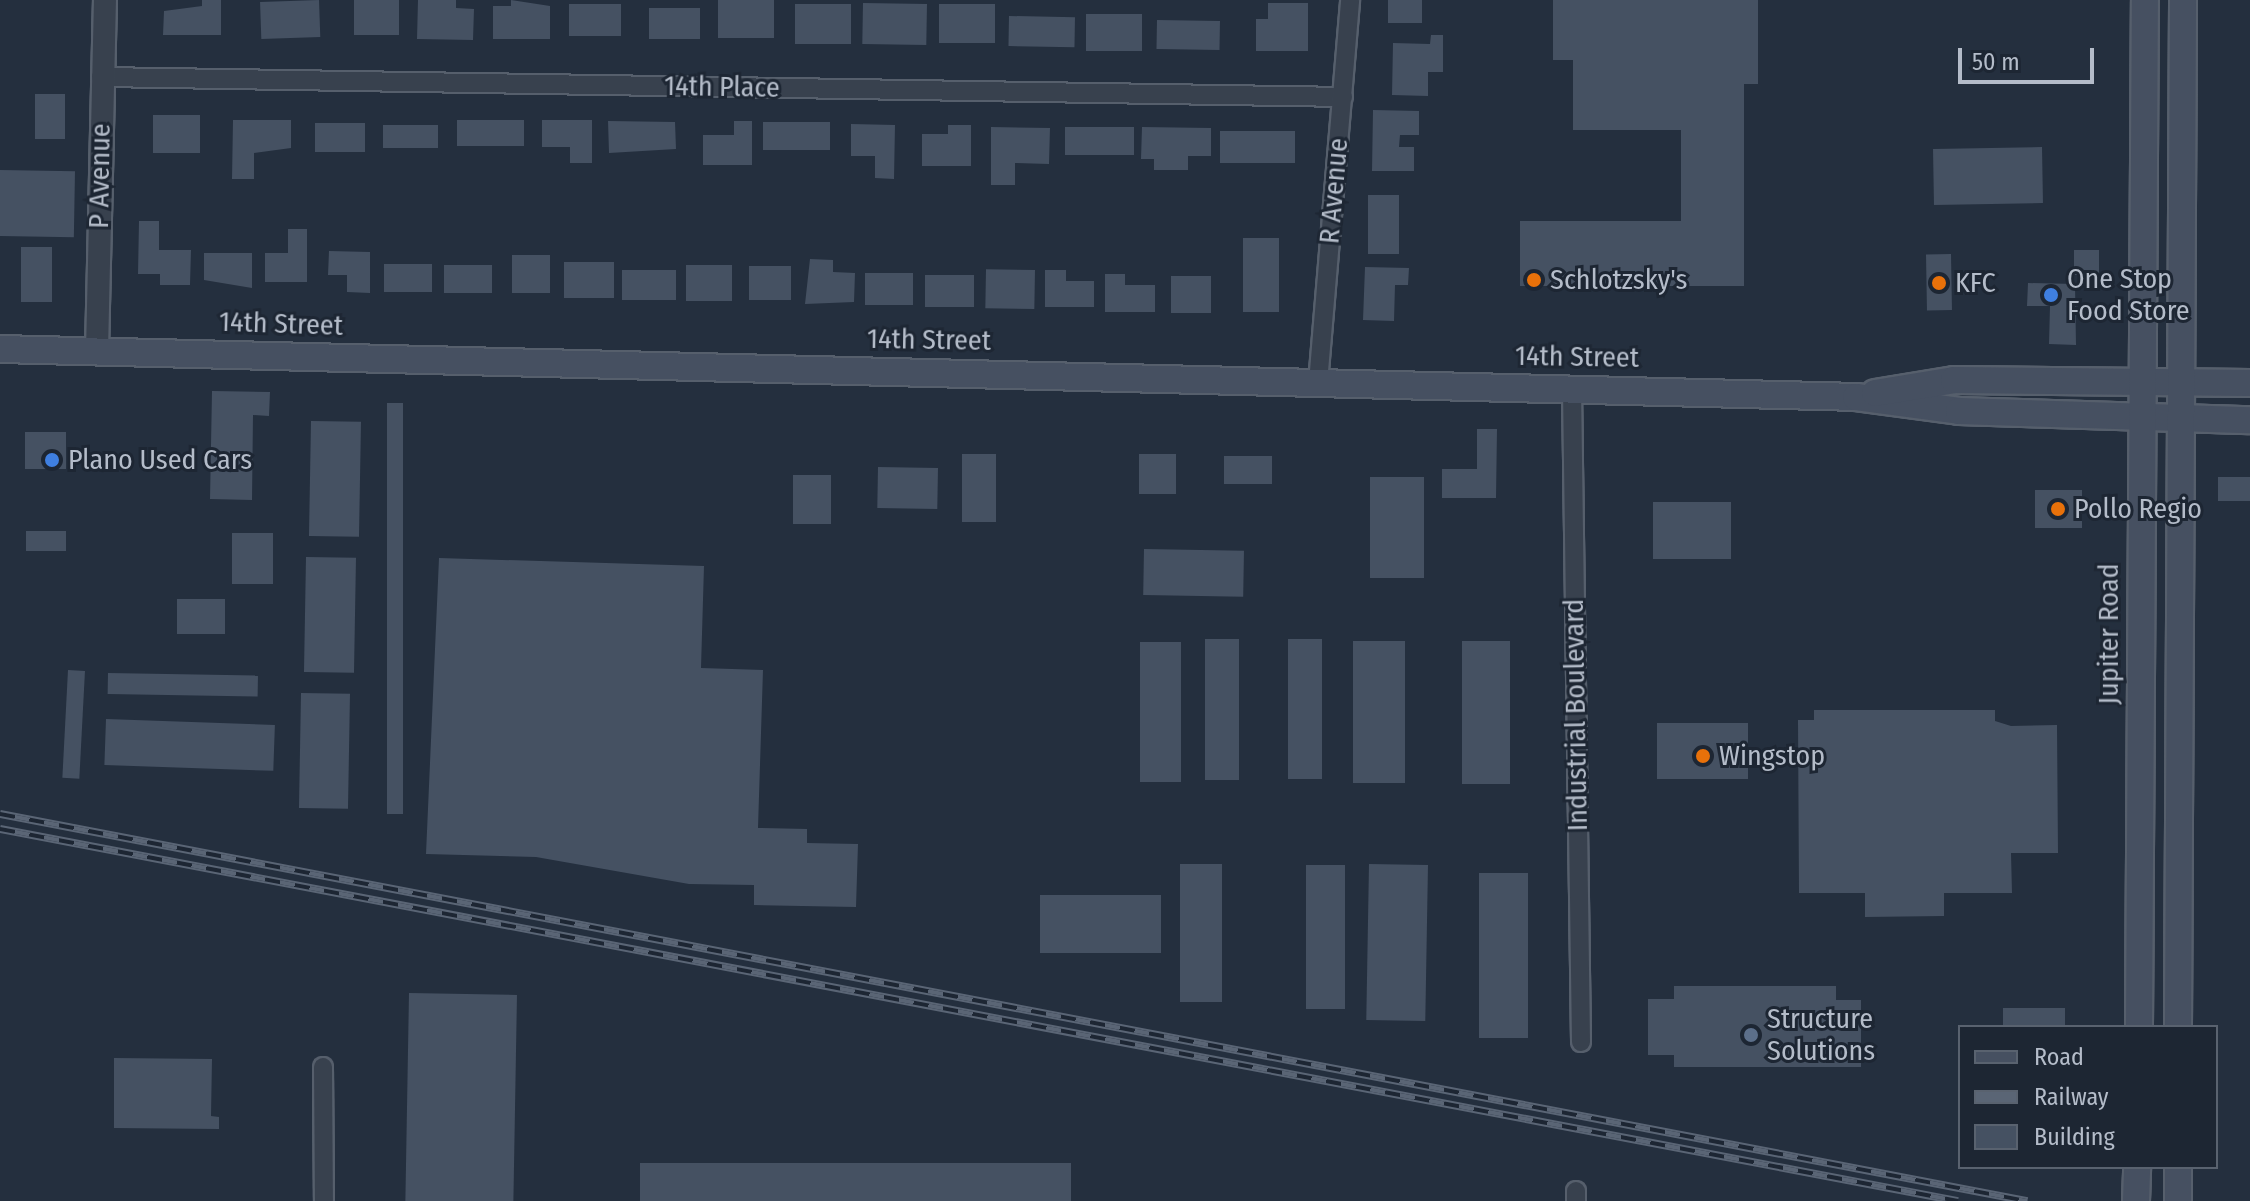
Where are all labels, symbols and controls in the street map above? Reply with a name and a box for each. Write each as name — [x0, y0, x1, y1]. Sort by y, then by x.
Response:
scale bar — [1962, 32, 2098, 82]
text: 50 m — [1972, 48, 2020, 76]
street label: 14th Place — [664, 69, 780, 105]
street label: P Avenue — [82, 123, 118, 229]
street label: R Avenue — [1313, 137, 1355, 245]
place label: One Stop Food Store — [2067, 262, 2189, 328]
place label: Schlotzsky's — [1550, 263, 1688, 297]
place label: KFC — [1955, 266, 1996, 300]
marker: Schlotzsky's — [1525, 271, 1543, 289]
marker: KFC — [1930, 274, 1948, 292]
marker: One Stop Food Store — [2042, 286, 2060, 304]
street label: 14th Street — [219, 305, 343, 343]
street label: 14th Street — [867, 322, 991, 358]
street label: 14th Street — [1515, 339, 1639, 375]
place label: Plano Used Cars — [68, 443, 252, 477]
marker: Plano Used Cars — [43, 451, 61, 469]
place label: Pollo Regio — [2074, 492, 2202, 526]
marker: Pollo Regio — [2049, 500, 2067, 518]
street label: Jupiter Road — [2092, 563, 2126, 705]
street label: Industrial Boulevard — [1557, 598, 1595, 832]
place label: Wingstop — [1719, 739, 1825, 773]
marker: Wingstop — [1694, 747, 1712, 765]
place label: Structure Solutions — [1767, 1002, 1875, 1068]
legend — [1958, 1025, 2218, 1169]
marker: Structure Solutions — [1742, 1026, 1760, 1044]
text: Road — [2034, 1043, 2084, 1071]
text: Railway — [2034, 1083, 2109, 1111]
text: Building — [2034, 1123, 2115, 1151]

